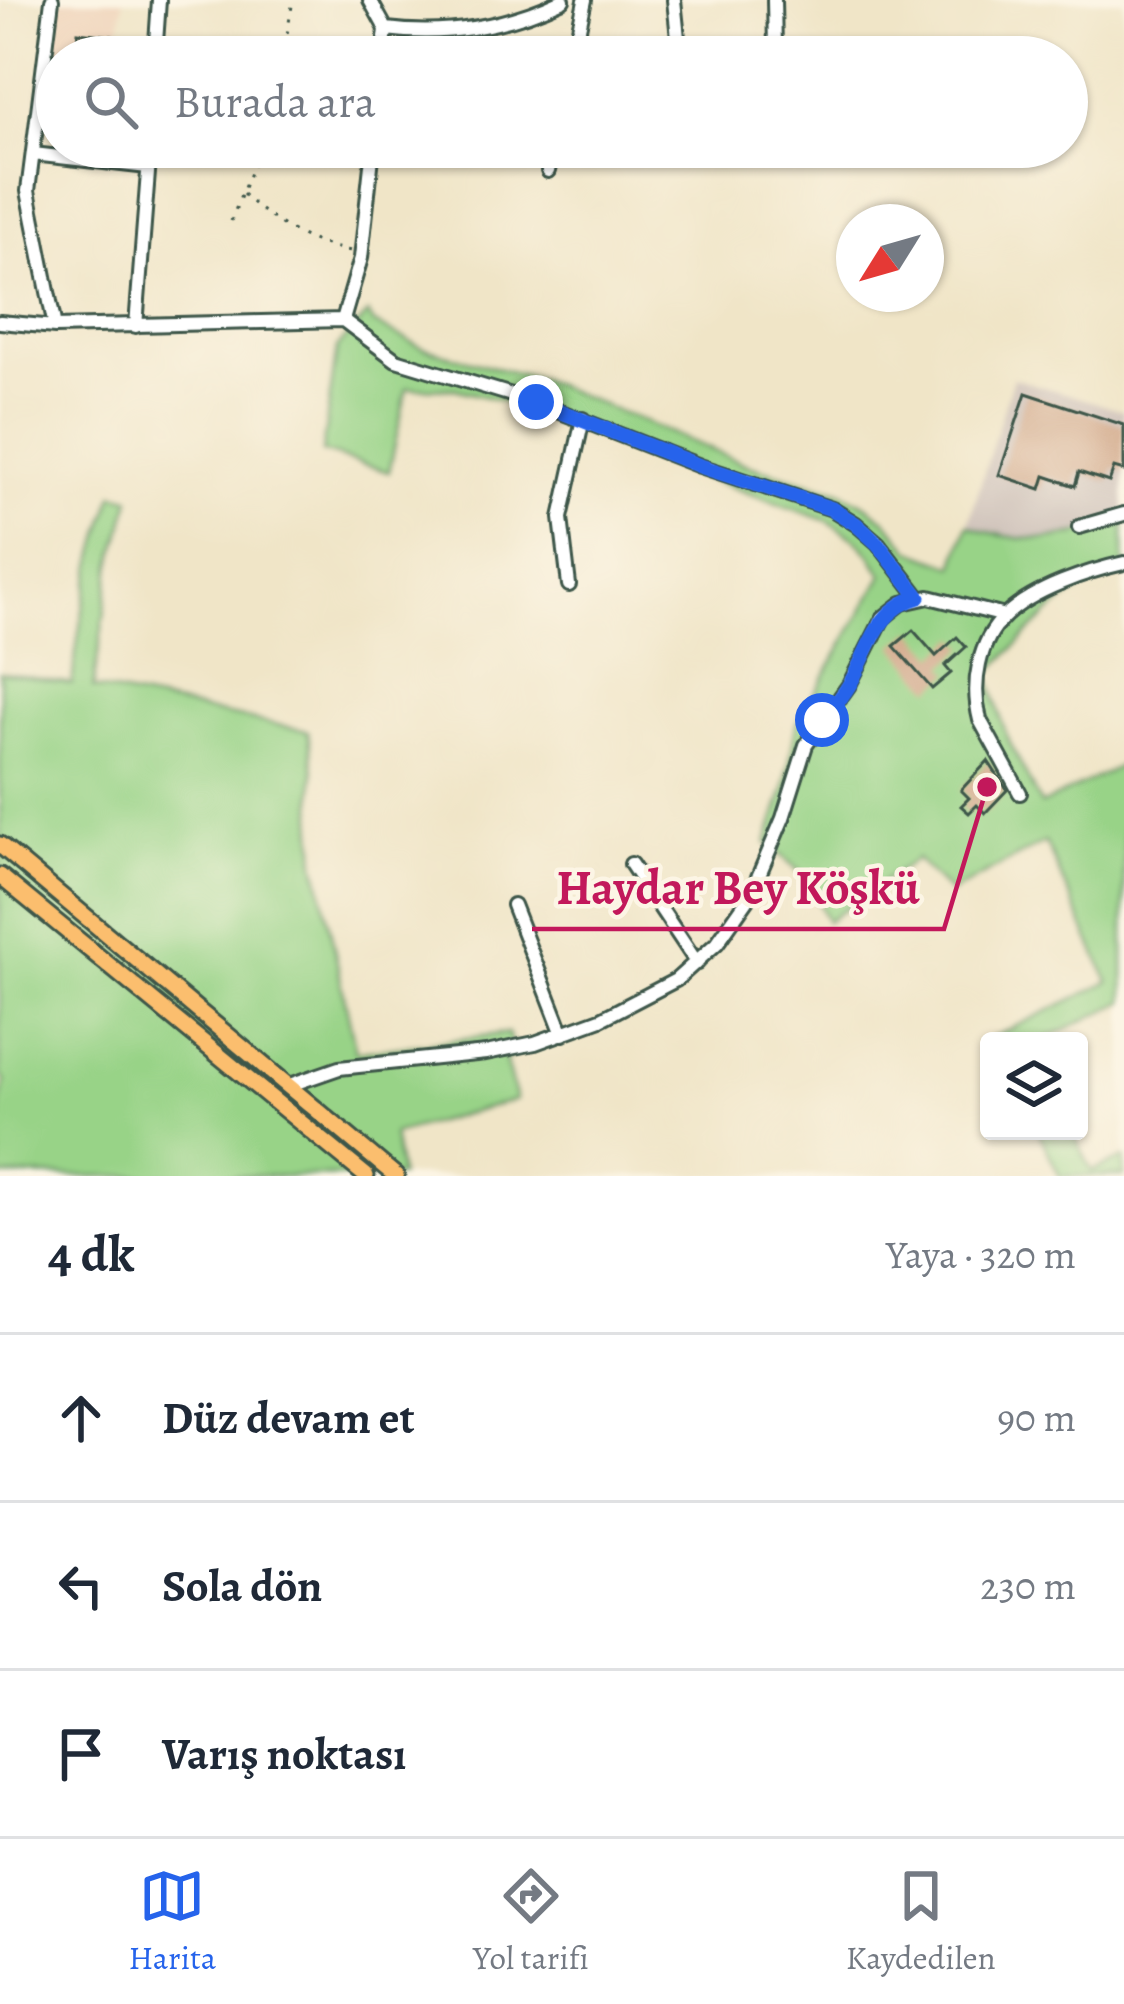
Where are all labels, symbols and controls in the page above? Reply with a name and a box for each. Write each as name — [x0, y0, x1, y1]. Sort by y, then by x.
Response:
search box — [36, 36, 1088, 168]
icon: search — [78, 69, 144, 135]
text: Burada ara — [174, 71, 376, 133]
north arrow — [836, 204, 944, 312]
route end — [509, 375, 563, 429]
route start — [795, 693, 849, 747]
callout: Haydar Bey Köşkü — [532, 845, 944, 929]
text: Haydar Bey Köşkü — [556, 855, 921, 921]
map controls — [980, 1032, 1088, 1140]
button: layers — [980, 1032, 1088, 1140]
text: 4 dk — [48, 1219, 135, 1289]
text: Yaya · 320 m — [886, 1228, 1076, 1281]
icon: ahead — [48, 1385, 114, 1451]
text: Düz devam et — [162, 1387, 415, 1449]
text: 90 m — [997, 1391, 1076, 1444]
icon: left — [48, 1553, 114, 1619]
text: Sola dön — [162, 1555, 322, 1617]
text: 230 m — [980, 1559, 1076, 1612]
icon: arrive — [48, 1721, 114, 1787]
text: Varış noktası — [162, 1723, 406, 1785]
tab: Harita — [128, 1863, 216, 1980]
tab: Yol tarifi — [473, 1863, 589, 1980]
tab: Kaydedilen — [846, 1863, 996, 1980]

